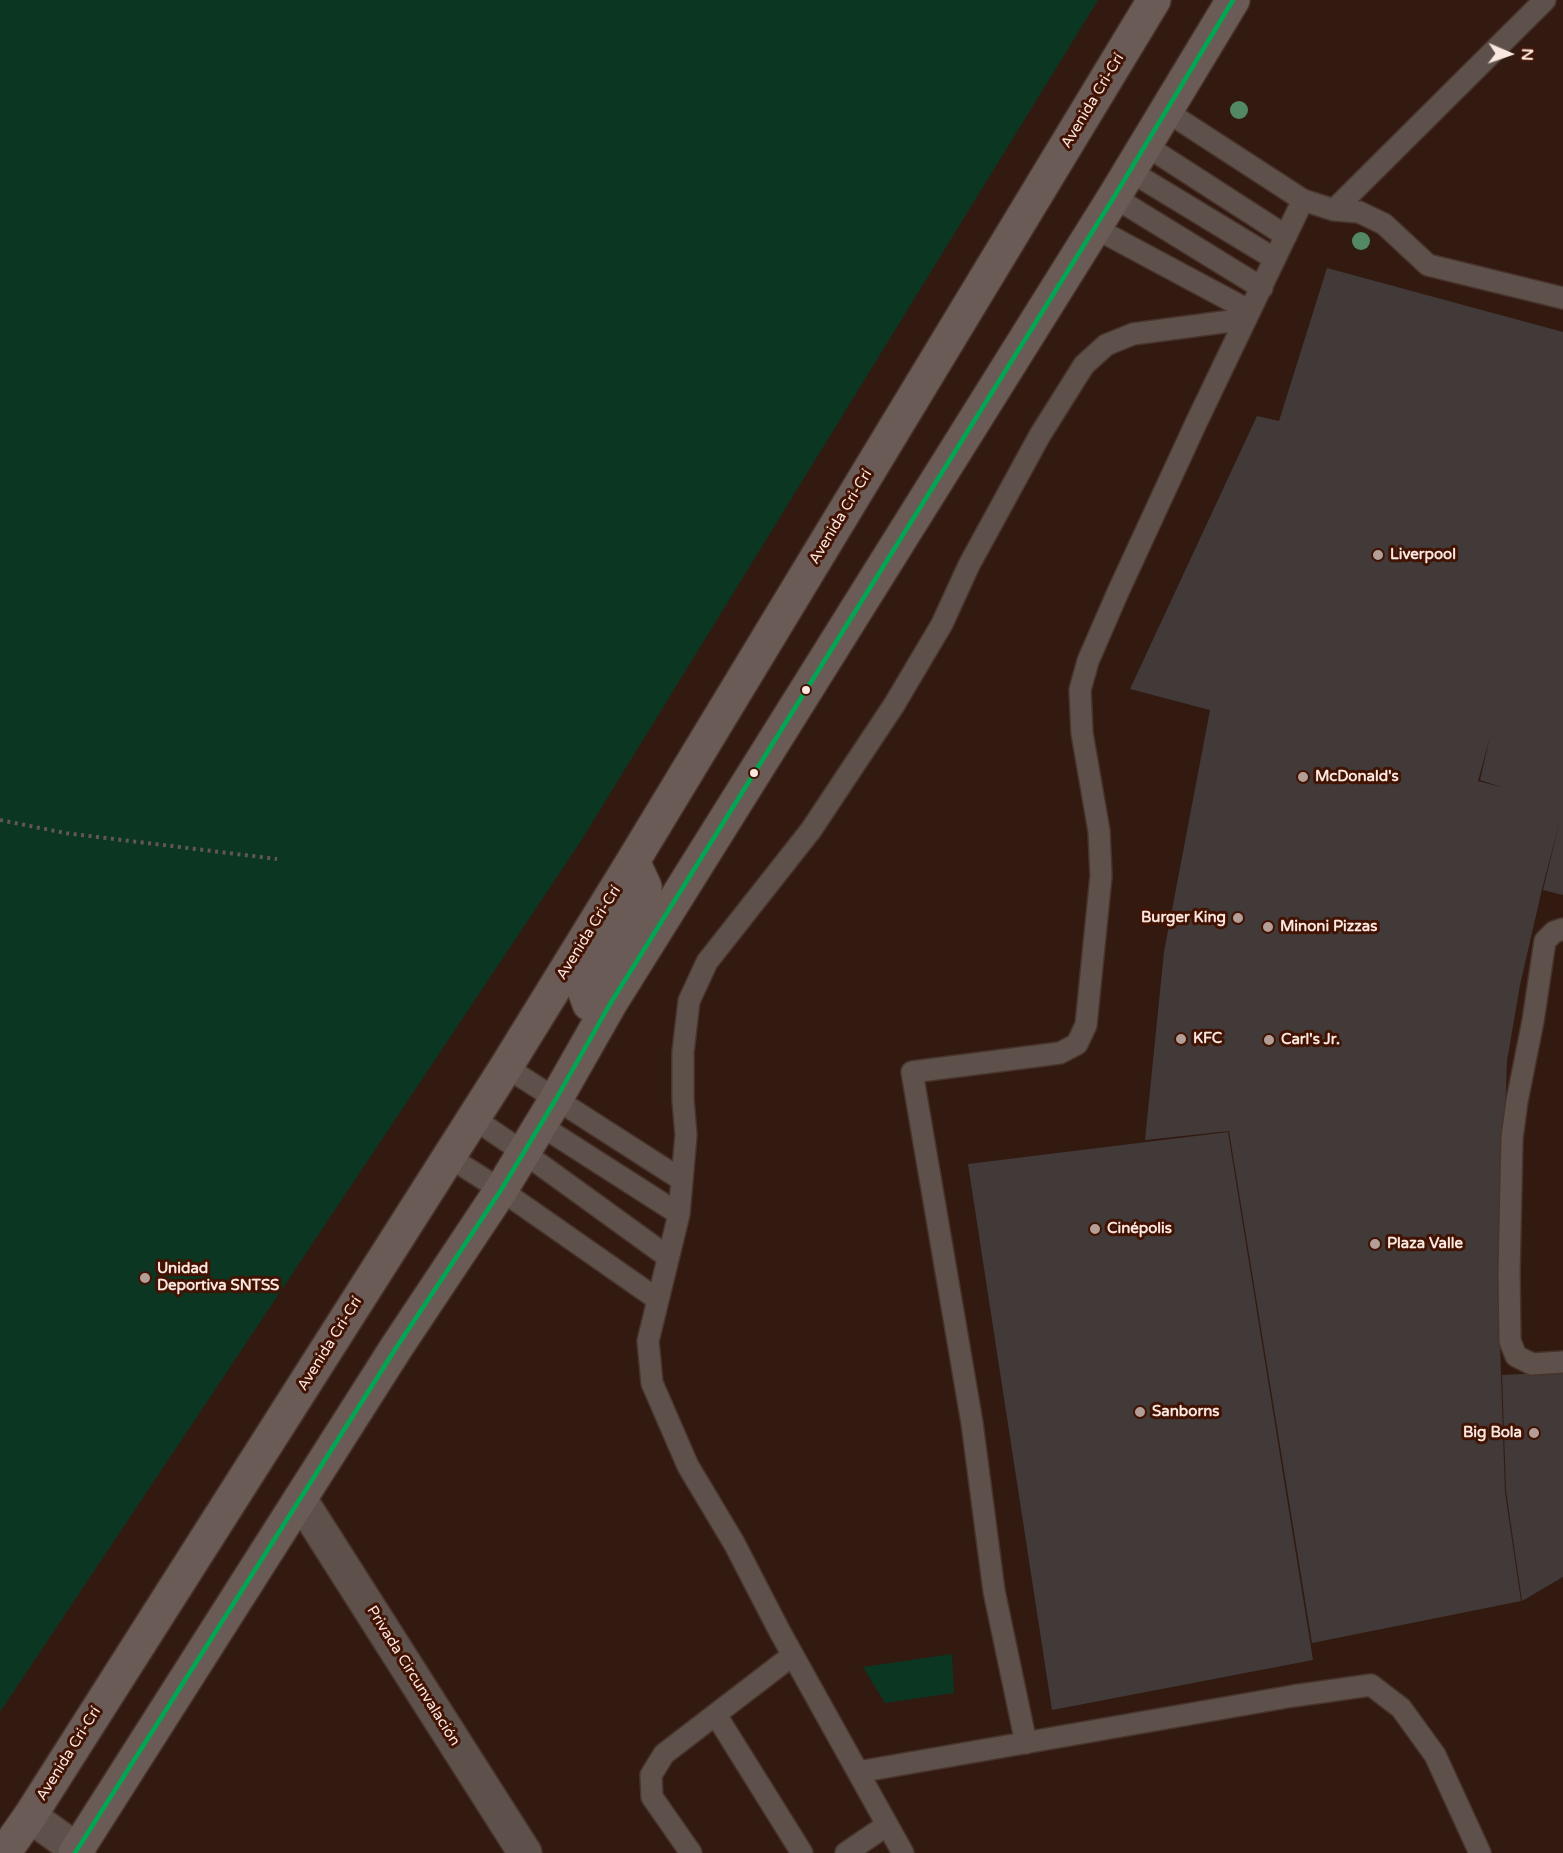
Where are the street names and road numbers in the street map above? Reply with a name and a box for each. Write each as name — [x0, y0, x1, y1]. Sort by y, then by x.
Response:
street label: Avenida Cri-Crí — [1058, 50, 1128, 152]
street label: Avenida Cri-Crí — [806, 466, 876, 568]
street label: Avenida Cri-Crí — [553, 883, 625, 983]
street label: Avenida Cri-Crí — [294, 1294, 366, 1394]
street label: Privada Circunvalación — [363, 1603, 463, 1749]
street label: Avenida Cri-Crí — [33, 1704, 105, 1804]

